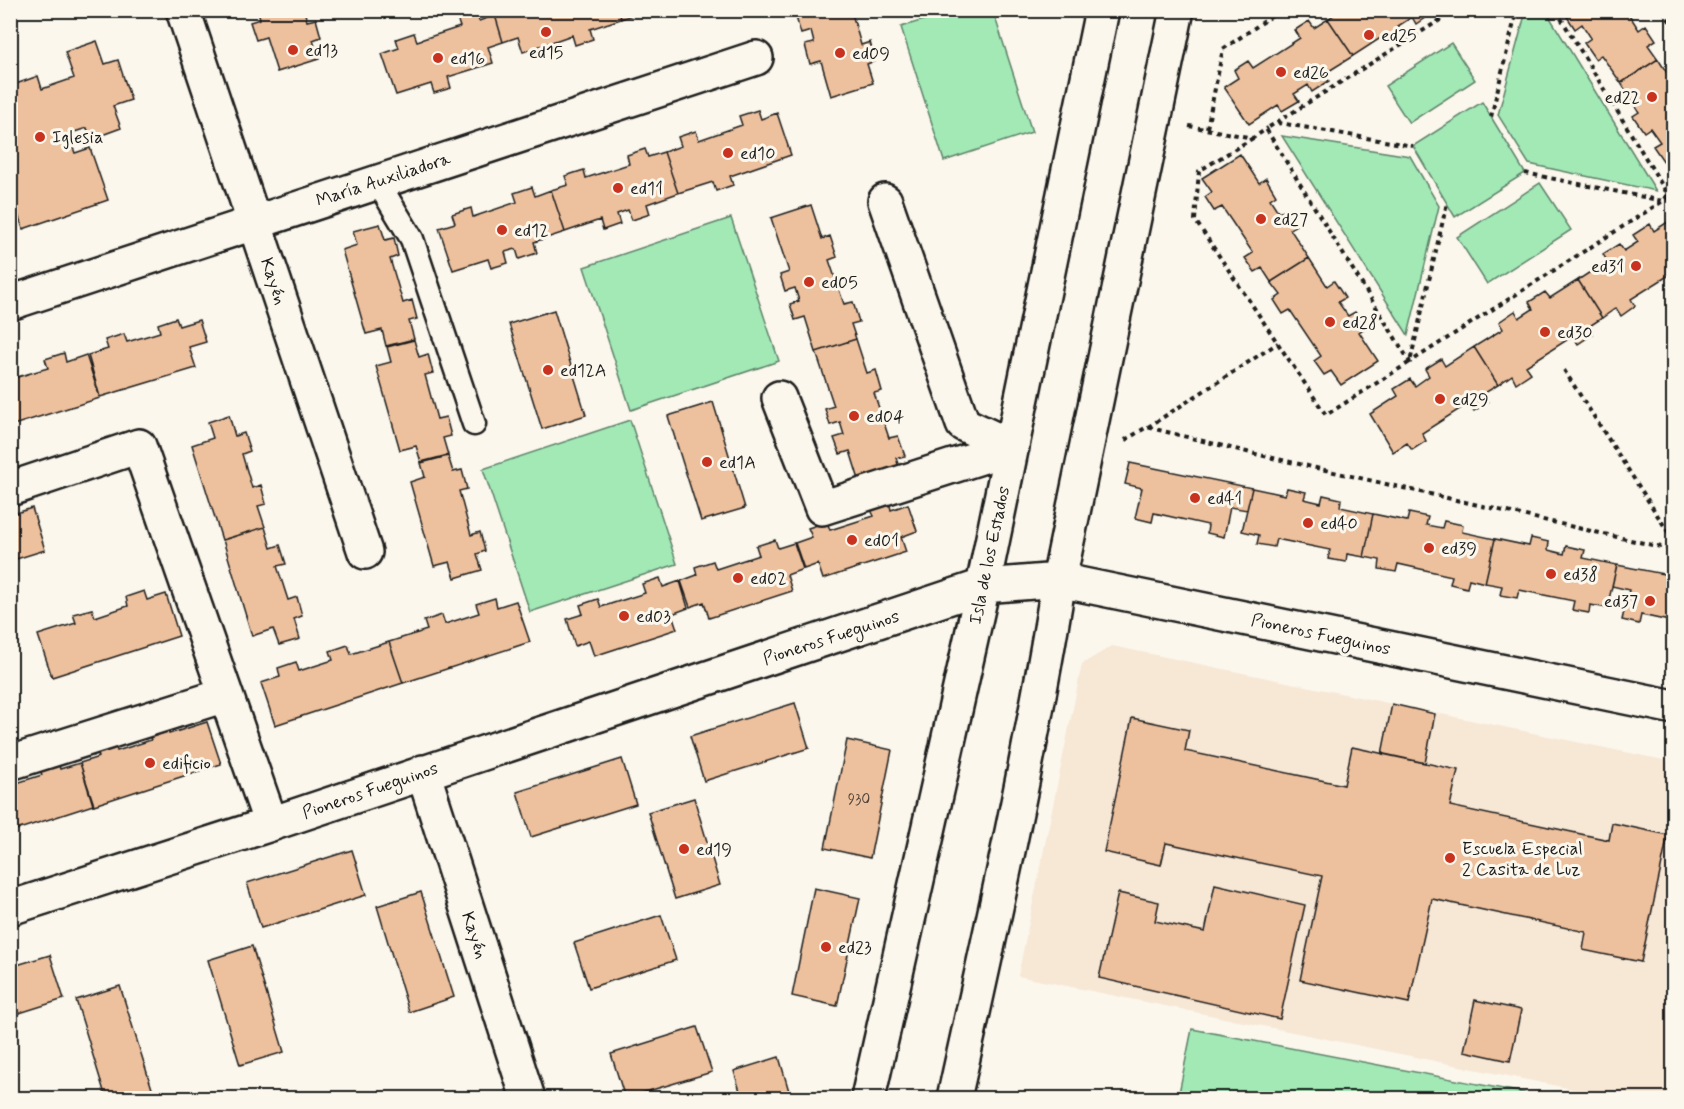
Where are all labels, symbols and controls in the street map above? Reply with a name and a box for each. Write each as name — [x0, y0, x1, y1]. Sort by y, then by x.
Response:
place label: ed25 — [1381, 24, 1417, 48]
marker: ed15 — [539, 25, 553, 39]
marker: ed25 — [1362, 28, 1376, 42]
place label: ed13 — [305, 39, 338, 63]
place label: ed15 — [529, 41, 563, 65]
place label: ed09 — [852, 42, 890, 66]
marker: ed13 — [286, 43, 300, 57]
marker: ed09 — [833, 46, 847, 60]
place label: ed16 — [450, 47, 485, 71]
marker: ed16 — [431, 51, 445, 65]
place label: ed26 — [1293, 61, 1329, 85]
marker: ed26 — [1274, 65, 1288, 79]
place label: ed22 — [1605, 86, 1640, 110]
marker: ed22 — [1645, 90, 1659, 104]
place label: Iglesia — [52, 126, 104, 150]
marker: Iglesia — [33, 130, 47, 144]
place label: ed10 — [740, 142, 775, 166]
marker: ed10 — [721, 146, 735, 160]
street label: María Auxiliadora — [313, 147, 454, 213]
place label: ed11 — [630, 177, 663, 201]
marker: ed11 — [611, 181, 625, 195]
place label: ed27 — [1273, 208, 1308, 232]
marker: ed27 — [1254, 212, 1268, 226]
place label: ed12 — [514, 219, 549, 243]
marker: ed12 — [495, 223, 509, 237]
street label: Kayén — [254, 255, 292, 308]
place label: ed31 — [1591, 255, 1624, 279]
marker: ed31 — [1629, 259, 1643, 273]
place label: ed05 — [821, 271, 858, 295]
marker: ed05 — [802, 275, 816, 289]
place label: ed28 — [1342, 311, 1378, 335]
marker: ed28 — [1323, 315, 1337, 329]
place label: ed30 — [1557, 321, 1593, 345]
marker: ed30 — [1538, 325, 1552, 339]
place label: ed12A — [560, 359, 606, 383]
marker: ed12A — [541, 363, 555, 377]
place label: ed29 — [1452, 388, 1489, 412]
marker: ed29 — [1433, 392, 1447, 406]
place label: ed04 — [866, 405, 904, 429]
marker: ed04 — [847, 409, 861, 423]
place label: ed1A — [719, 451, 756, 475]
marker: ed1A — [700, 455, 714, 469]
street label: Isla de los Estados — [964, 484, 1016, 626]
place label: ed41 — [1207, 487, 1242, 511]
marker: ed41 — [1188, 491, 1202, 505]
place label: ed40 — [1320, 512, 1358, 536]
marker: ed40 — [1301, 516, 1315, 530]
place label: ed01 — [864, 529, 899, 553]
marker: ed01 — [845, 533, 859, 547]
place label: ed39 — [1441, 537, 1477, 561]
marker: ed39 — [1422, 541, 1436, 555]
place label: ed38 — [1563, 563, 1598, 587]
place label: ed02 — [750, 567, 787, 591]
marker: ed38 — [1544, 567, 1558, 581]
marker: ed02 — [731, 571, 745, 585]
place label: ed37 — [1604, 590, 1638, 614]
marker: ed37 — [1643, 594, 1657, 608]
place label: ed03 — [636, 605, 671, 629]
street label: Pioneros Fueguinos — [760, 605, 903, 672]
street label: Pioneros Fueguinos — [1249, 608, 1393, 662]
marker: ed03 — [617, 609, 631, 623]
place label: edificio — [162, 752, 211, 776]
marker: edificio — [143, 756, 157, 770]
street label: Pioneros Fueguinos — [299, 756, 442, 826]
house number: 930 — [848, 790, 870, 810]
place label: Escuela Especial 2 Casita de Luz — [1462, 837, 1583, 882]
place label: ed19 — [696, 838, 732, 862]
marker: ed19 — [677, 842, 691, 856]
marker: Escuela Especial 2 Casita de Luz — [1443, 851, 1457, 865]
street label: Kayén — [455, 909, 493, 962]
place label: ed23 — [838, 936, 872, 960]
marker: ed23 — [819, 940, 833, 954]

